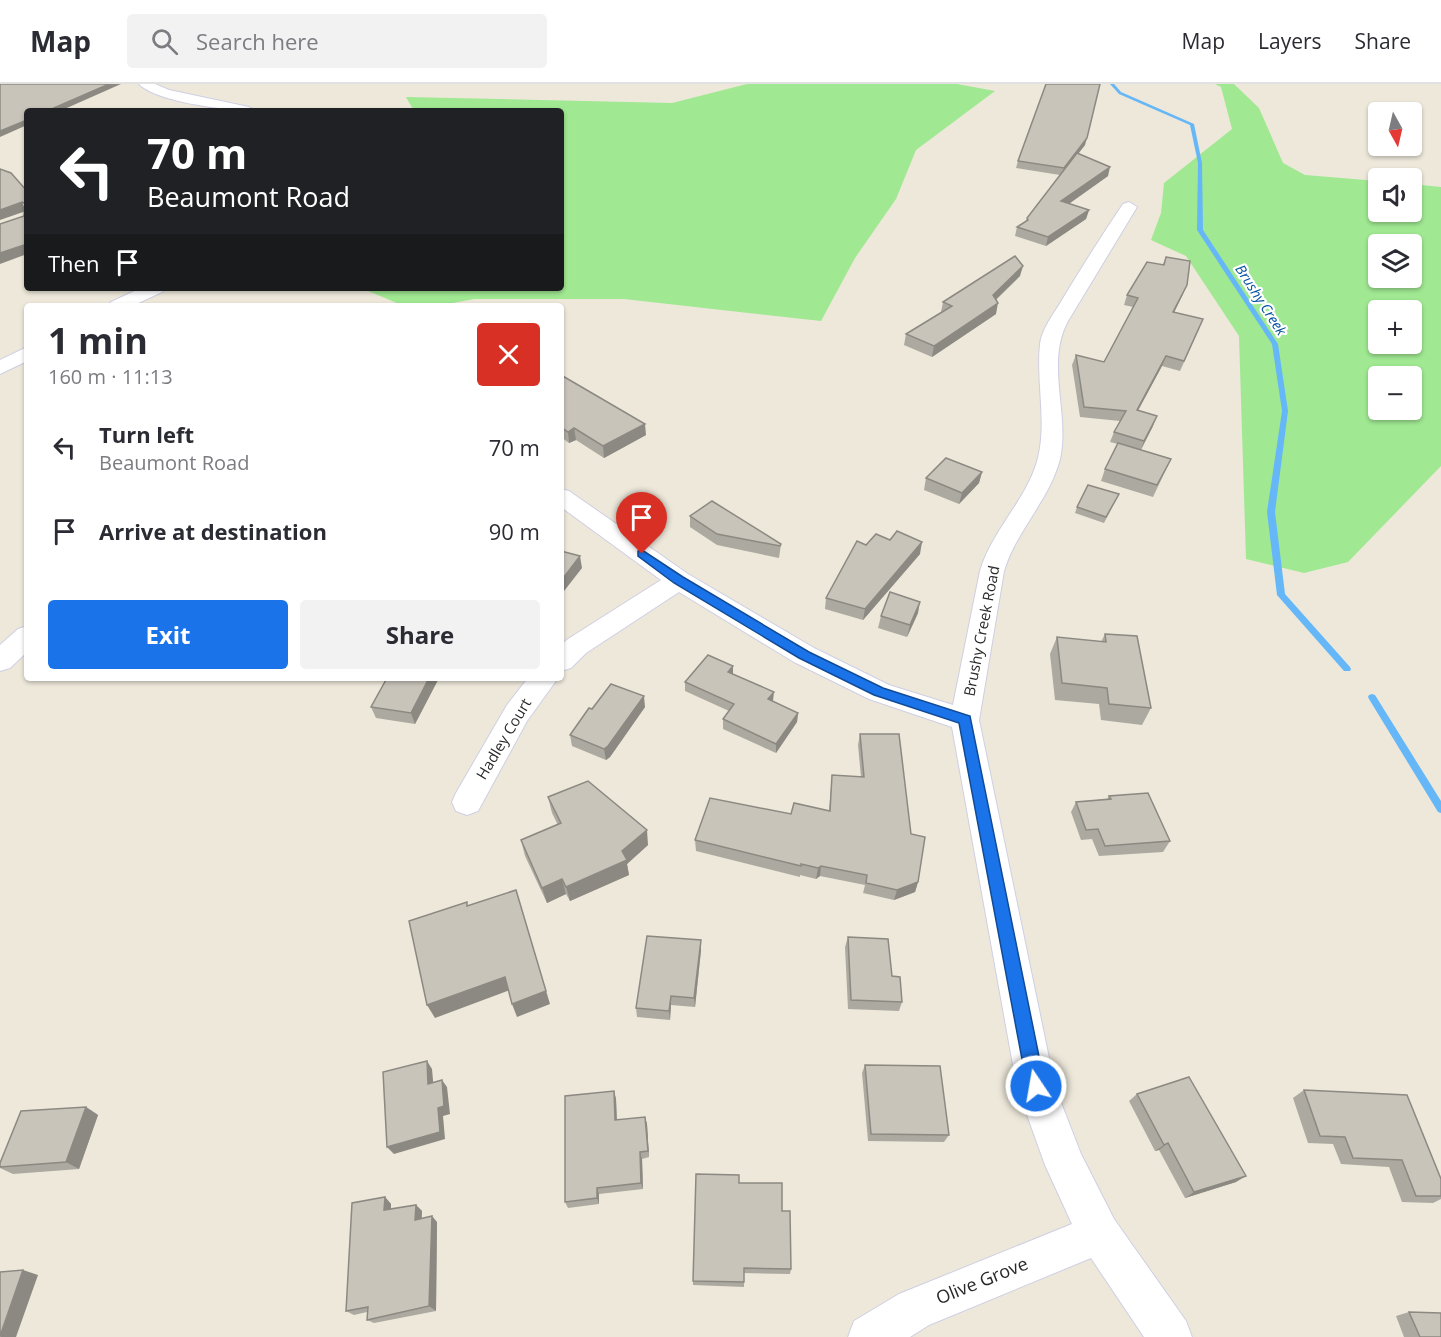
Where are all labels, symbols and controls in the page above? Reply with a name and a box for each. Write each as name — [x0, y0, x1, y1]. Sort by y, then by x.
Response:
search box — [127, 14, 547, 68]
text: Map — [30, 22, 91, 60]
icon: search — [148, 25, 181, 58]
text: Search here — [196, 26, 319, 56]
text: Map — [1182, 27, 1225, 55]
text: Layers — [1258, 27, 1322, 55]
text: Share — [1355, 27, 1411, 55]
north arrow — [1368, 102, 1422, 156]
map controls — [1368, 102, 1422, 420]
text: 70 m — [147, 124, 247, 181]
icon: left — [48, 132, 126, 210]
button: sound — [1368, 168, 1422, 222]
text: Beaumont Road — [147, 178, 350, 215]
button: layers — [1368, 234, 1422, 288]
icon: arrive — [111, 246, 144, 279]
text: Then — [48, 248, 99, 278]
water label: Brushy Creek — [1231, 261, 1292, 340]
button: + — [1368, 300, 1422, 354]
text: 1 min — [48, 316, 148, 365]
button: close — [477, 323, 540, 386]
text: 160 m · 11:13 — [48, 363, 173, 390]
button: − — [1368, 366, 1422, 420]
text: Turn left — [99, 419, 194, 449]
icon: left — [48, 431, 81, 464]
text: 70 m — [489, 432, 540, 462]
text: Beaumont Road — [99, 449, 249, 476]
pin — [616, 492, 667, 554]
icon: arrive — [625, 501, 658, 534]
icon: arrive — [48, 515, 81, 548]
text: Arrive at destination — [99, 516, 327, 546]
text: 90 m — [489, 516, 540, 546]
street label: Brushy Creek Road — [959, 564, 1004, 698]
button: Exit — [48, 600, 288, 669]
button: Share — [300, 600, 540, 669]
street label: Hadley Court — [471, 694, 535, 783]
position arrow — [1004, 1054, 1068, 1118]
street label: Olive Grove — [932, 1251, 1031, 1309]

